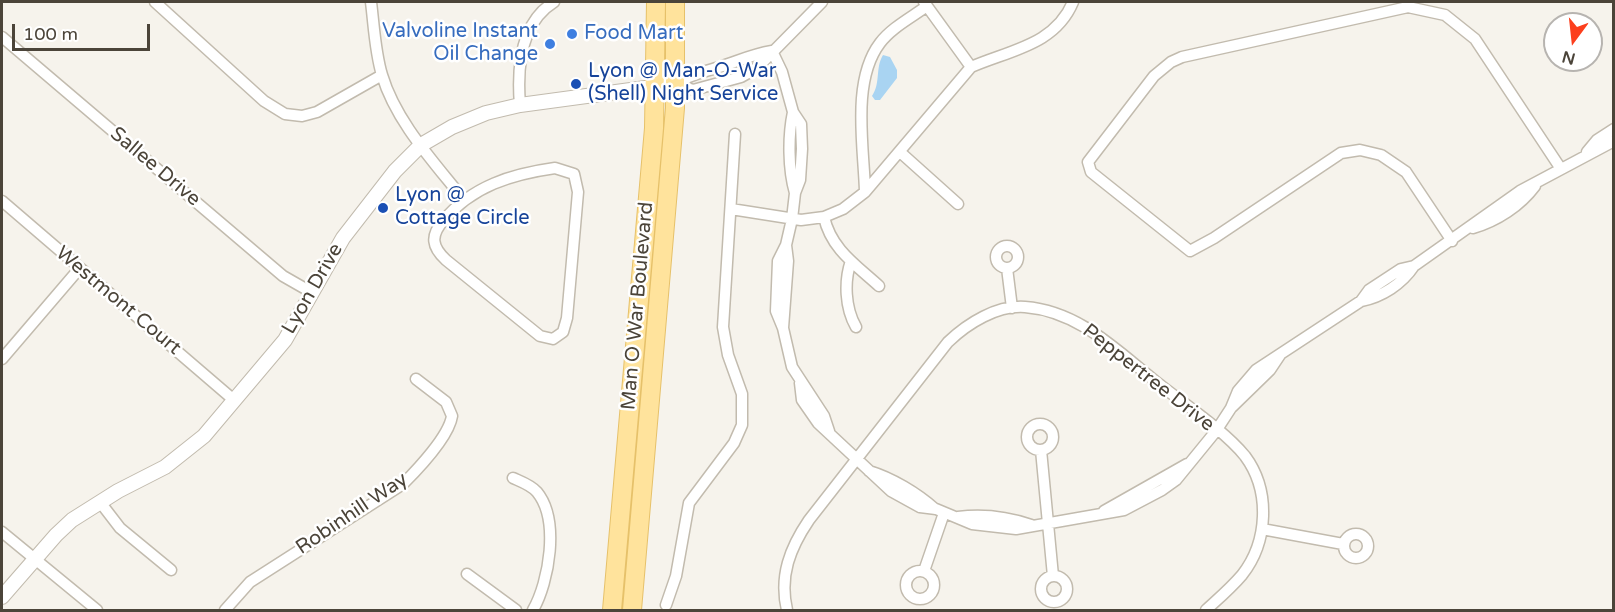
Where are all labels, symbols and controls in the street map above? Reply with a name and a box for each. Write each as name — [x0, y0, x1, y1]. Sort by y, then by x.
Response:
scale bar — [15, 12, 153, 50]
north arrow — [1543, 12, 1603, 72]
place label: Valvoline Instant Oil Change — [382, 20, 538, 67]
place label: Food Mart — [584, 22, 683, 46]
text: 100 m — [23, 23, 78, 45]
marker: Food Mart — [565, 27, 579, 41]
marker: Valvoline Instant Oil Change — [543, 37, 557, 51]
text: N — [1560, 46, 1578, 69]
place label: Lyon @ Man-O-War (Shell) Night Service — [588, 60, 778, 107]
marker: Lyon @ Man-O-War (Shell) Night Service — [569, 77, 583, 91]
street label: Sallee Drive — [105, 122, 205, 212]
place label: Lyon @ Cottage Circle — [395, 184, 530, 231]
marker: Lyon @ Cottage Circle — [376, 201, 390, 215]
street label: Man O War Boulevard — [617, 201, 659, 411]
street label: Lyon Drive — [277, 239, 349, 339]
street label: Westmont Court — [50, 242, 186, 360]
street label: Peppertree Drive — [1077, 319, 1219, 437]
street label: Robinhill Way — [292, 468, 412, 560]

